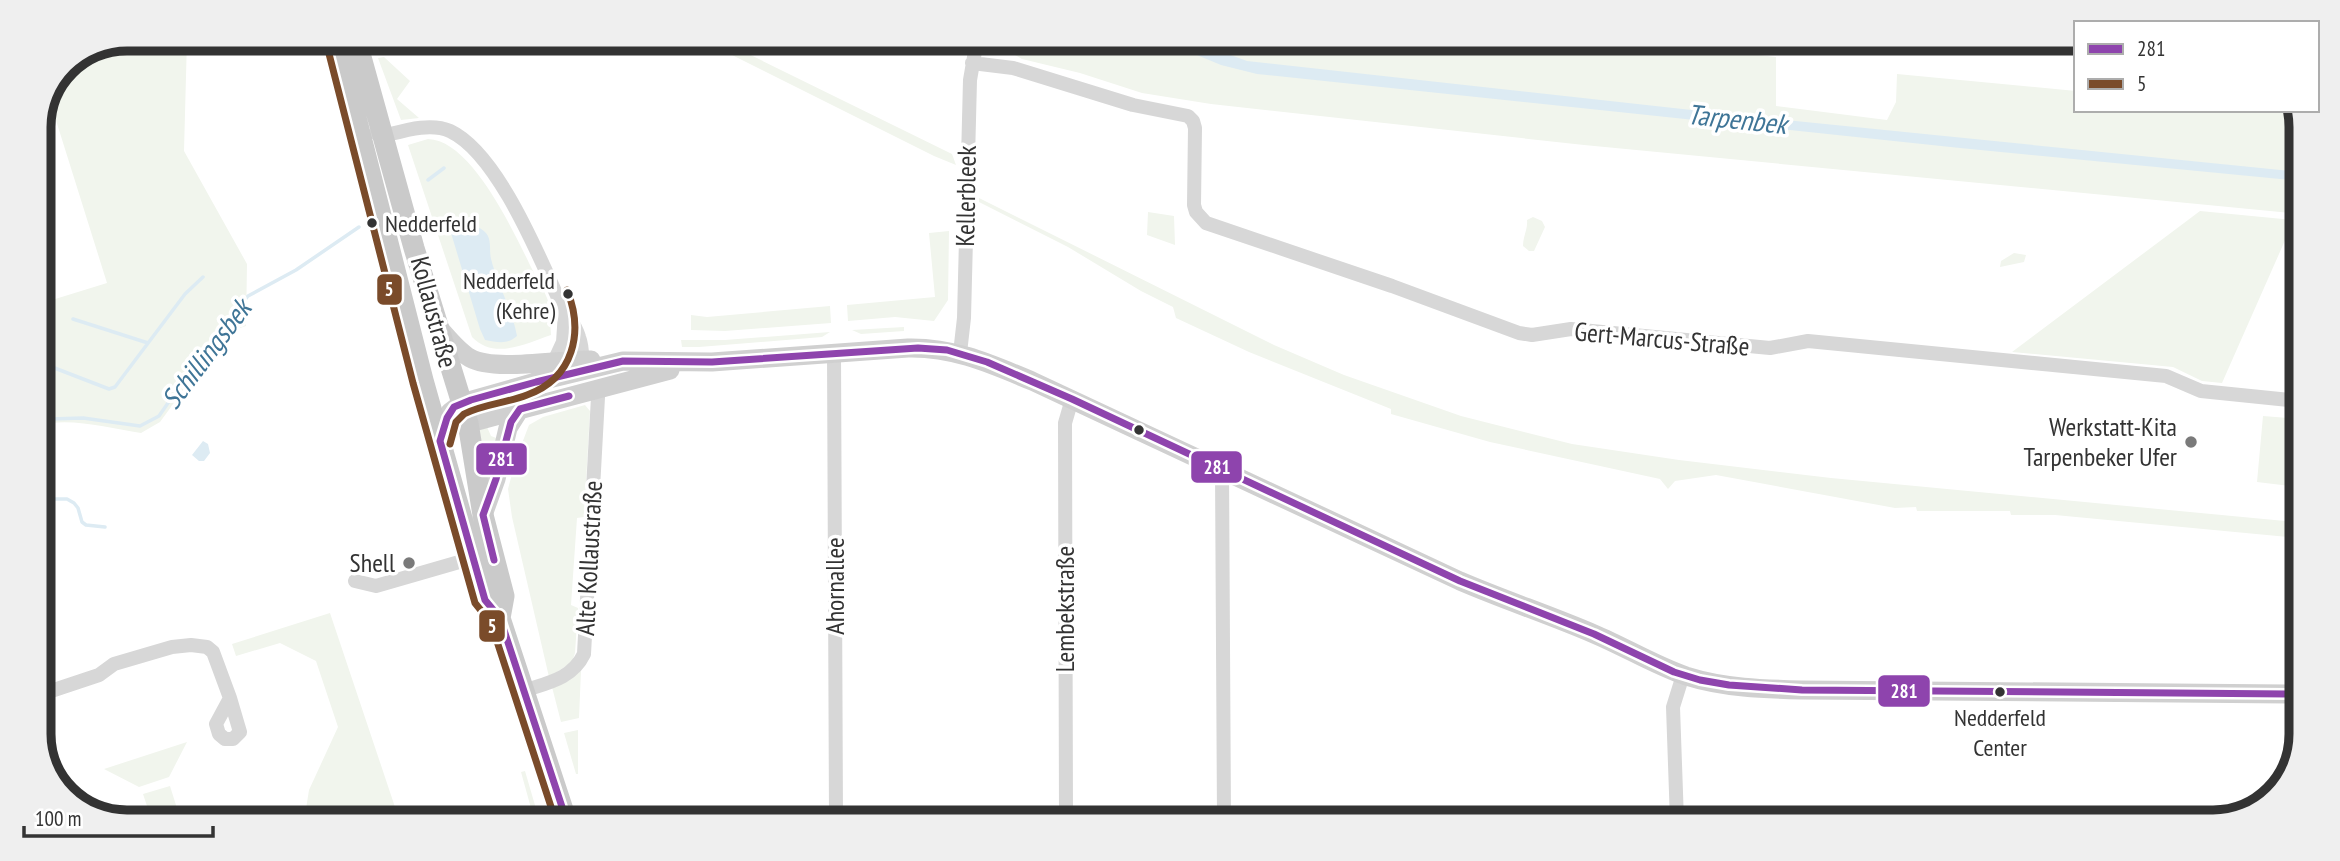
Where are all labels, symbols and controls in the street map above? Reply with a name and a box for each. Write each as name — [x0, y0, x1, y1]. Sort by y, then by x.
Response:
legend — [2074, 21, 2319, 112]
text: 281 — [2137, 35, 2165, 62]
text: 5 — [2137, 70, 2146, 97]
water label: Tarpenbek — [1686, 95, 1792, 142]
street label: Kellerbleek — [948, 145, 983, 247]
place label: Nedderfeld — [385, 208, 477, 239]
marker: Nedderfeld — [365, 216, 379, 230]
street label: Kollaustraße — [404, 253, 465, 371]
place label: Nedderfeld (Kehre) — [463, 265, 555, 326]
line badge: 5 — [376, 273, 403, 306]
text: 5 — [384, 277, 394, 301]
marker: Nedderfeld (Kehre) — [561, 287, 575, 301]
water label: Schillingsbek — [152, 289, 261, 416]
street label: Gert-Marcus-Straße — [1573, 314, 1751, 363]
place label: Werkstatt-Kita Tarpenbeker Ufer — [2023, 410, 2177, 473]
unlabelled marker — [1132, 423, 1146, 437]
marker: Werkstatt-Kita Tarpenbeker Ufer — [2183, 434, 2199, 450]
line badge: 281 — [475, 442, 528, 476]
text: 281 — [487, 447, 515, 471]
line badge: 281 — [1190, 450, 1243, 484]
text: 281 — [1203, 455, 1231, 479]
street label: Alte Kollaustraße — [568, 480, 609, 636]
street label: Ahornallee — [818, 537, 851, 635]
place label: Shell — [350, 546, 395, 579]
street label: Lembekstraße — [1048, 546, 1081, 672]
marker: Shell — [401, 555, 417, 571]
line badge: 5 — [478, 609, 506, 643]
text: 5 — [487, 614, 497, 638]
line badge: 281 — [1877, 674, 1931, 708]
text: 281 — [1890, 679, 1918, 703]
marker: Nedderfeld Center — [1993, 685, 2007, 699]
place label: Nedderfeld Center — [1954, 702, 2046, 763]
scale bar — [24, 794, 214, 838]
text: 100 m — [35, 805, 81, 832]

